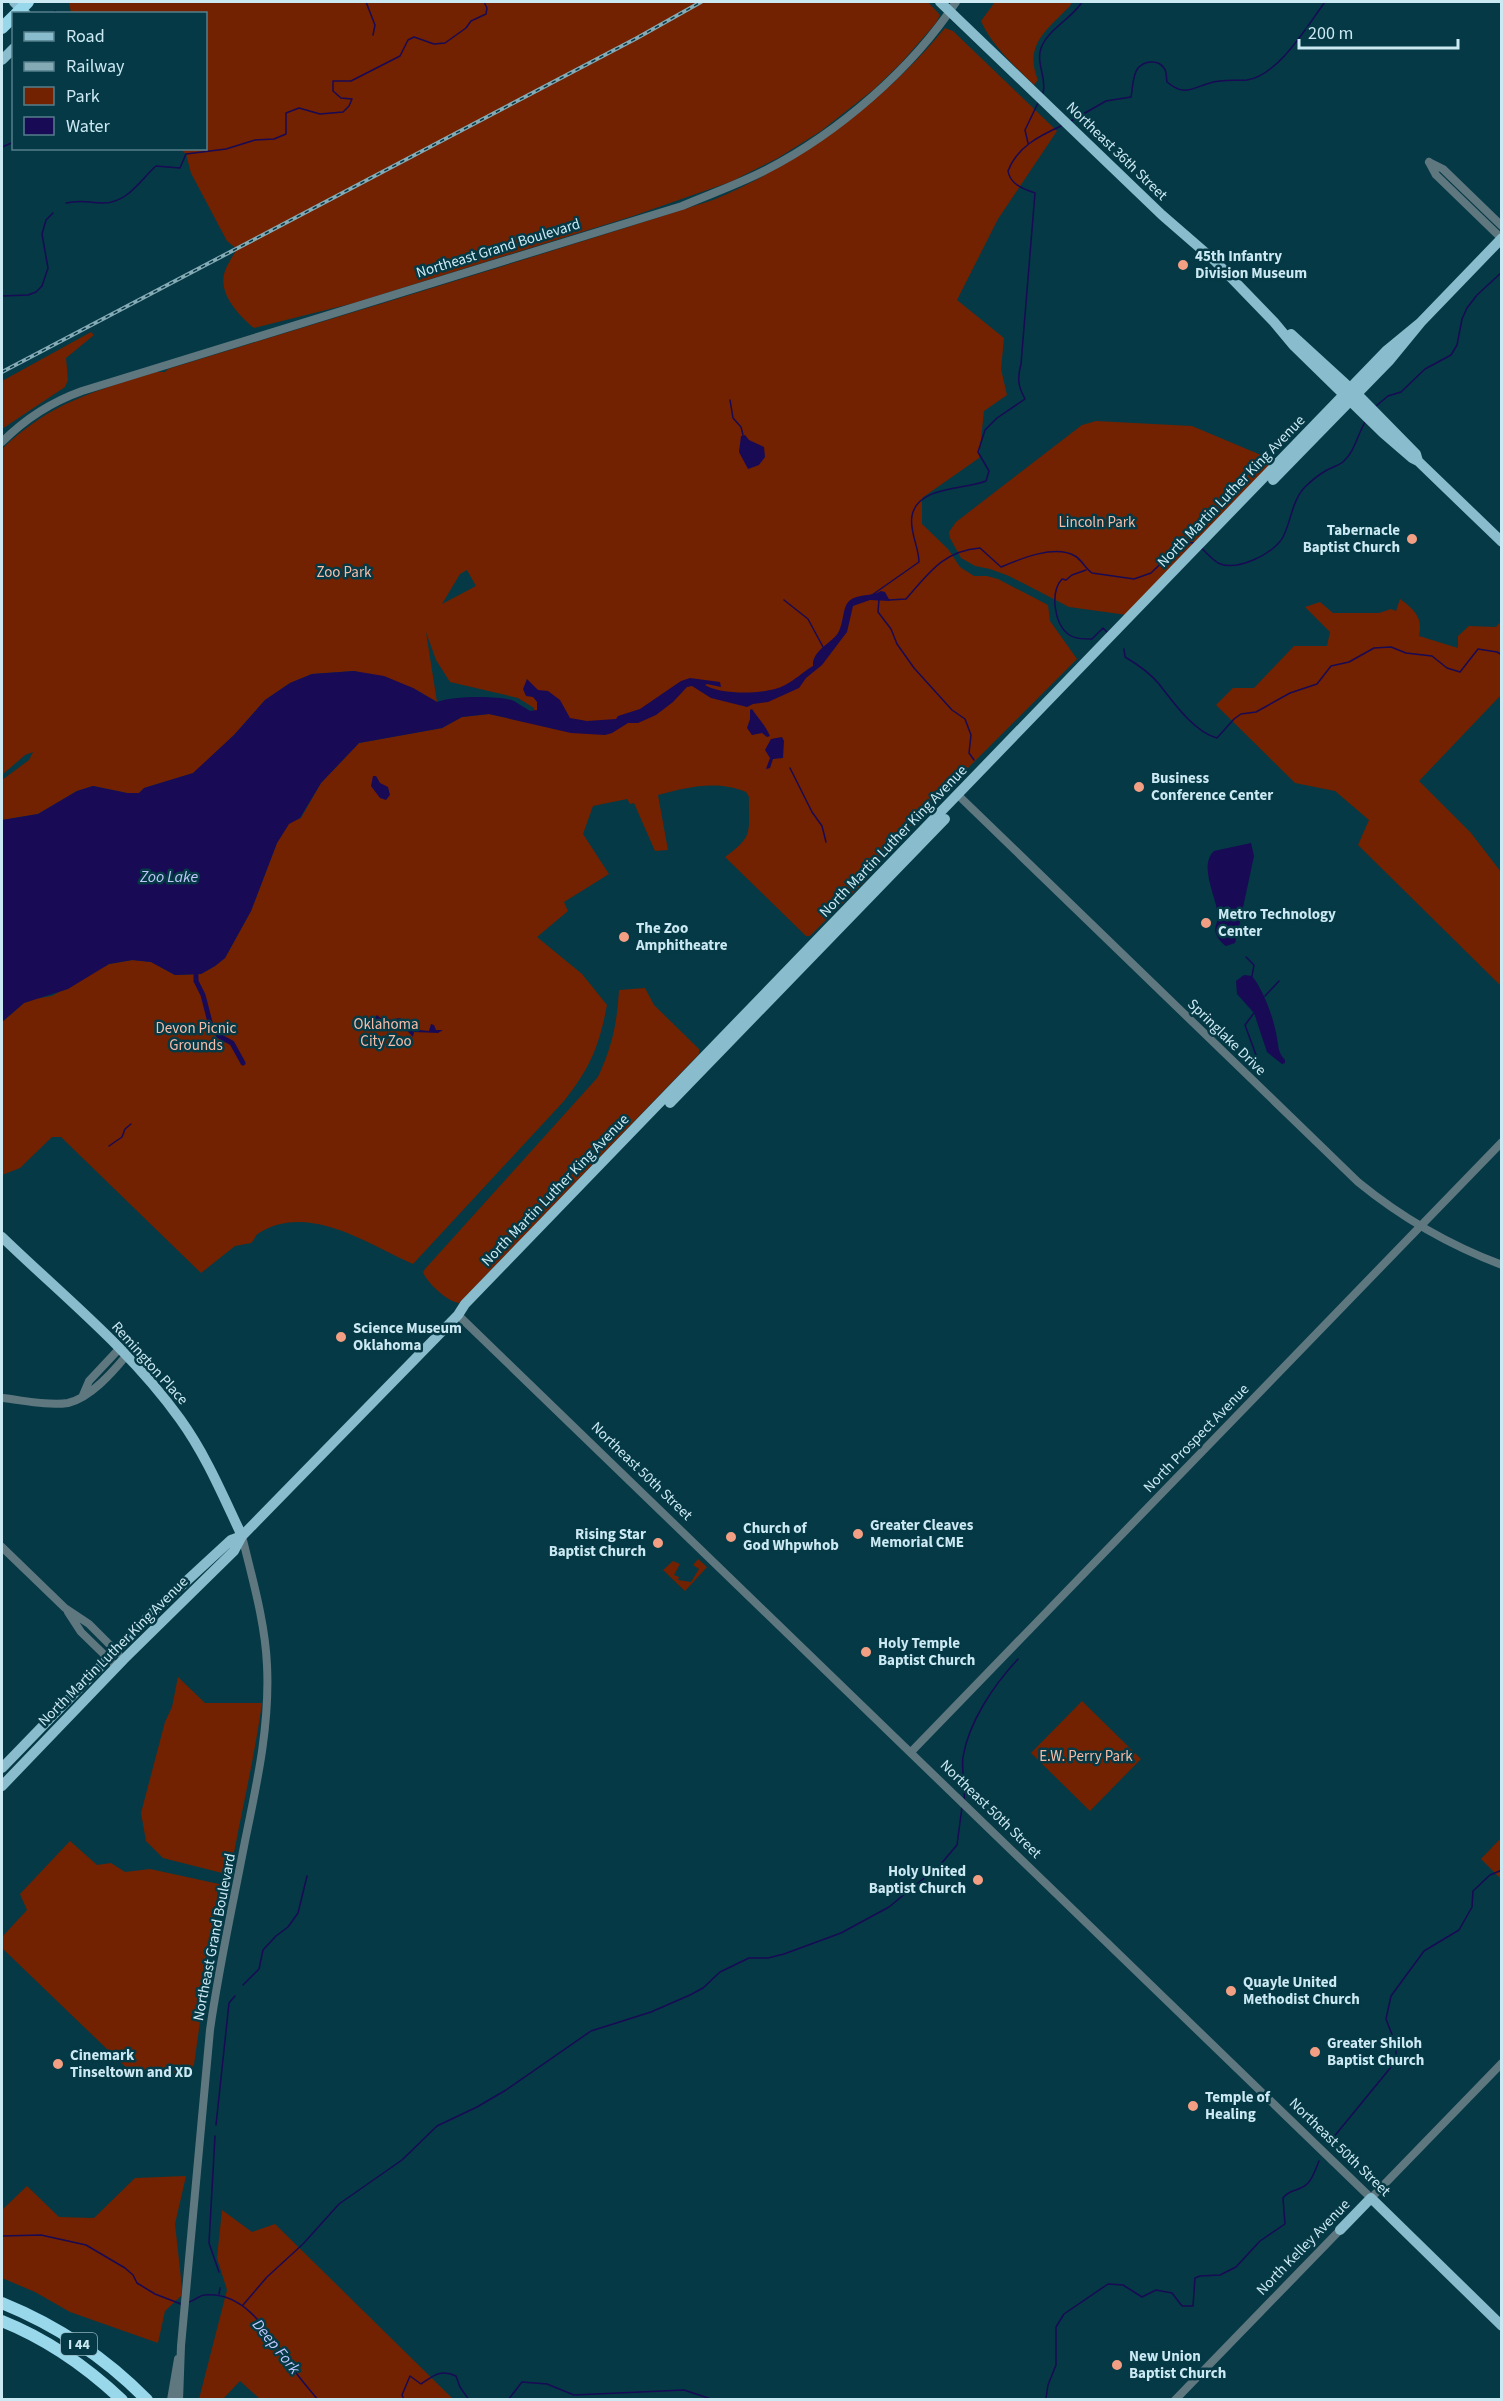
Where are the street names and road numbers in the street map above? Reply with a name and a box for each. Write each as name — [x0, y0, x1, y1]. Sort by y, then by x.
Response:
street label: Northeast 36th Street — [1061, 97, 1172, 205]
street label: Northeast Grand Boulevard — [414, 214, 583, 283]
street label: North Martin Luther King Avenue — [1153, 411, 1310, 572]
street label: North Martin Luther King Avenue — [815, 761, 972, 922]
street label: Springlake Drive — [1182, 994, 1271, 1081]
street label: North Martin Luther King Avenue — [477, 1110, 634, 1271]
street label: Remington Place — [106, 1317, 193, 1410]
street label: North Prospect Avenue — [1139, 1379, 1254, 1497]
street label: Northeast 50th Street — [586, 1417, 697, 1525]
street label: North Martin Luther King Avenue — [34, 1572, 193, 1731]
street label: Northeast 50th Street — [935, 1755, 1046, 1863]
street label: Northeast Grand Boulevard — [188, 1851, 241, 2023]
street label: Northeast 50th Street — [1284, 2093, 1395, 2201]
street label: North Kelley Avenue — [1252, 2194, 1355, 2300]
road number: I 44 — [61, 2333, 97, 2355]

